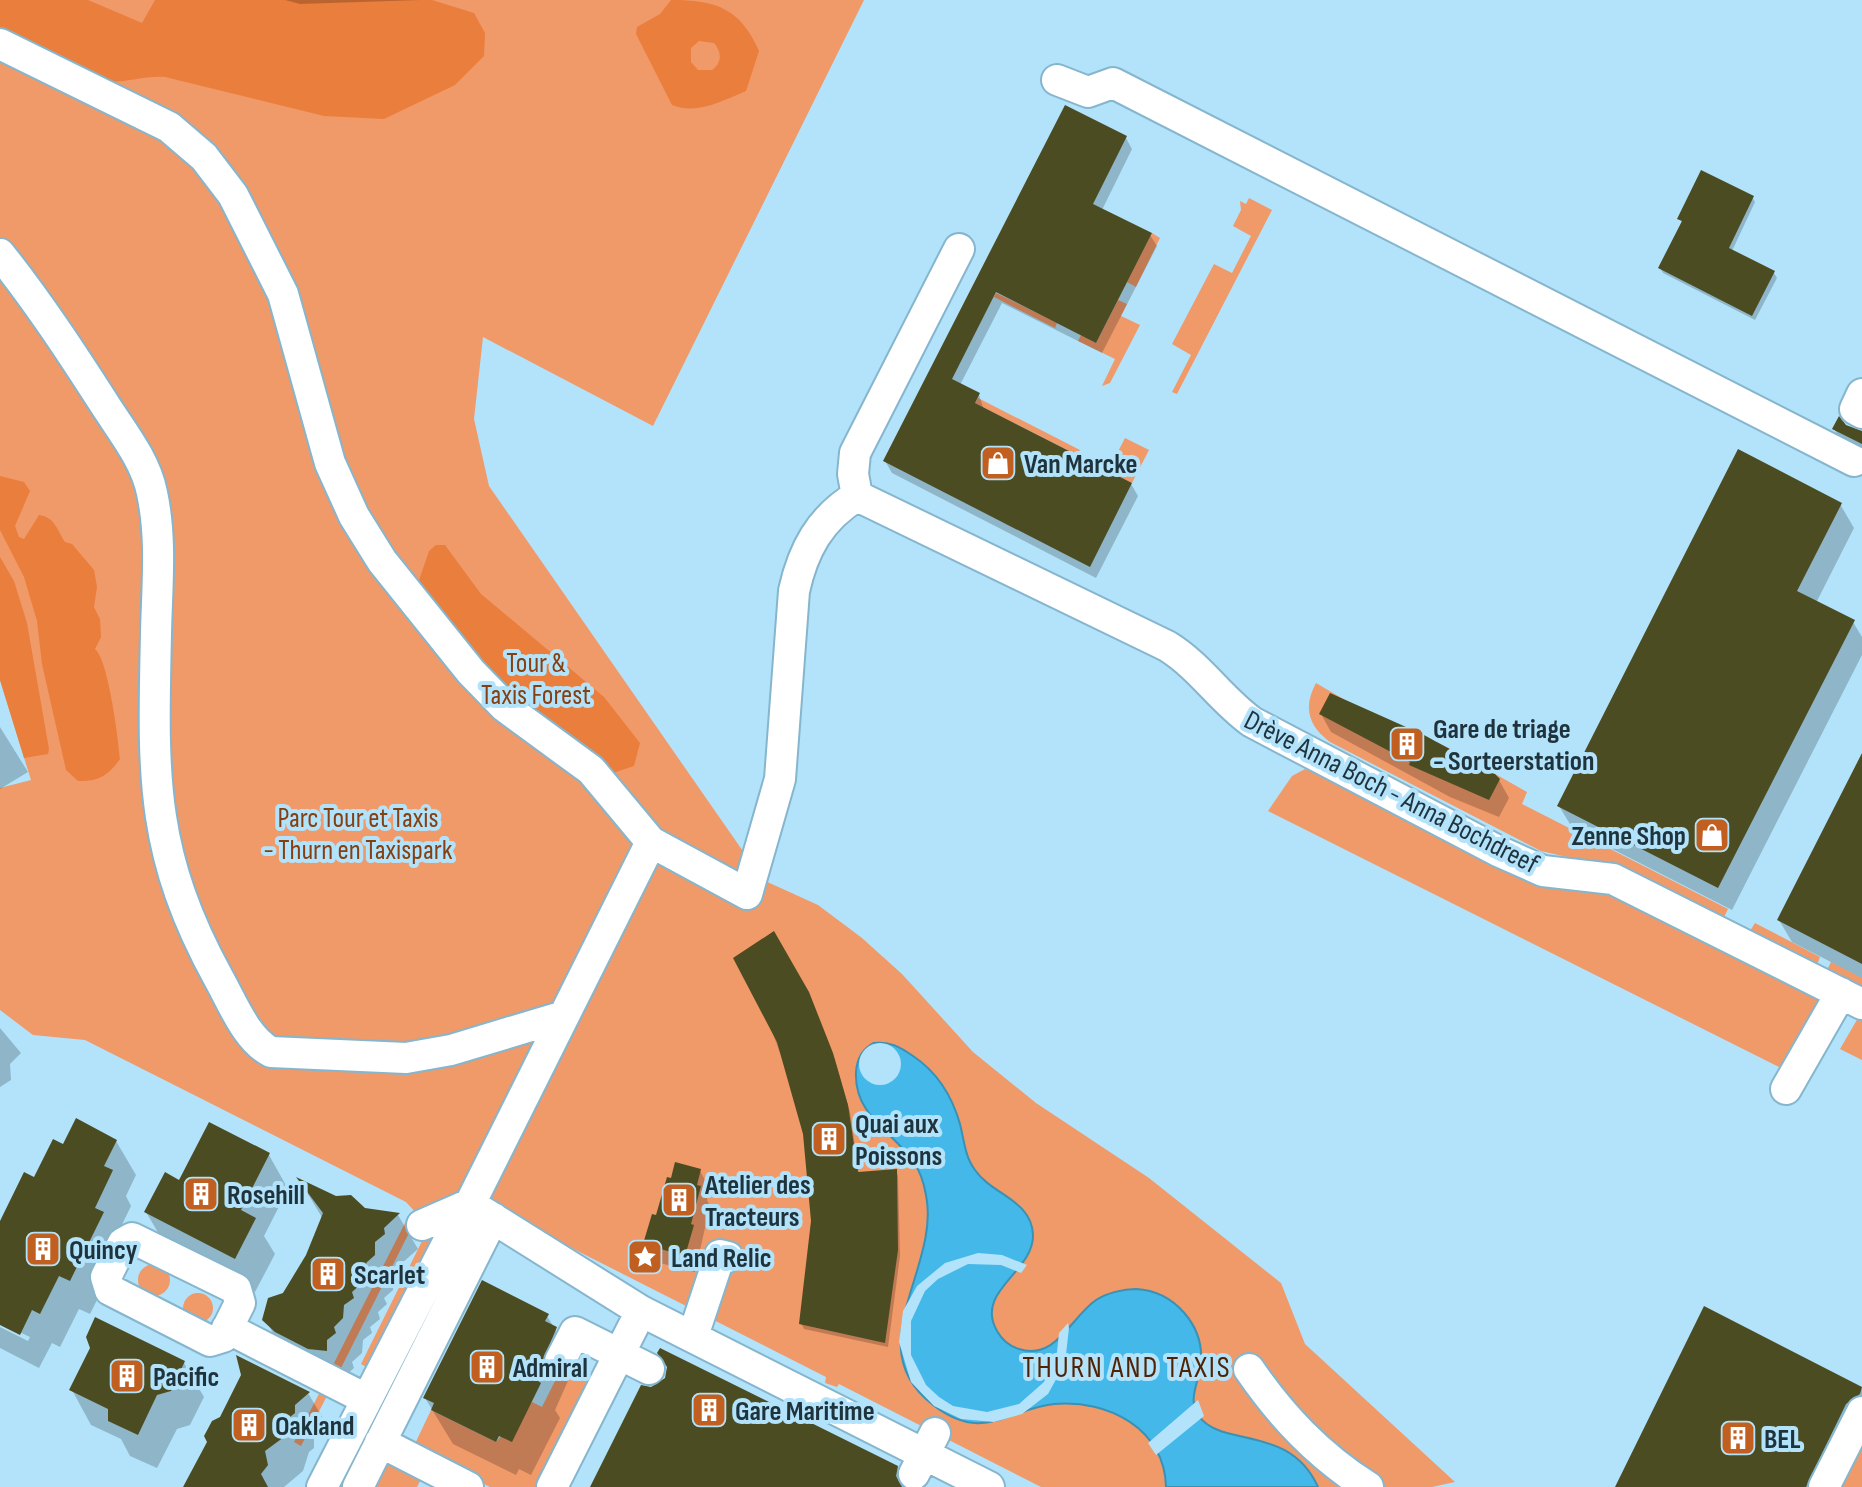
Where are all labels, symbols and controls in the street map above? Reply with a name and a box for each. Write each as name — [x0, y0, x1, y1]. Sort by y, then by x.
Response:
shop icon: Van Marcke — [979, 444, 1017, 482]
place label: Van Marcke — [1024, 448, 1138, 481]
park label: Tour & Taxis Forest — [481, 647, 591, 712]
street label: Drève Anna Boch - Anna Bochdreef — [1239, 704, 1545, 881]
place label: Gare de triage - Sorteerstation — [1433, 713, 1594, 778]
building icon: Gare de triage - Sorteerstation — [1388, 725, 1426, 763]
park label: Parc Tour et Taxis - Thurn en Taxispark — [264, 802, 453, 867]
shop icon: Zenne Shop — [1693, 816, 1731, 854]
place label: Zenne Shop — [1571, 820, 1686, 853]
place label: Quai aux Poissons — [855, 1108, 942, 1173]
building icon: Quai aux Poissons — [810, 1120, 848, 1158]
place label: Atelier des Tracteurs — [704, 1169, 811, 1234]
building icon: Rosehill — [182, 1175, 220, 1213]
place label: Rosehill — [227, 1179, 305, 1212]
building icon: Atelier des Tracteurs — [660, 1181, 698, 1219]
building icon: Quincy — [24, 1230, 62, 1268]
place label: Quincy — [69, 1234, 138, 1267]
place icon: Land Relic — [626, 1238, 664, 1276]
place label: Land Relic — [671, 1242, 772, 1275]
building icon: Scarlet — [309, 1255, 347, 1293]
place label: Scarlet — [354, 1259, 425, 1292]
building icon: Admiral — [468, 1348, 506, 1386]
district label: THURN AND TAXIS — [1022, 1350, 1232, 1386]
place label: Admiral — [512, 1352, 588, 1385]
building icon: Pacific — [108, 1357, 146, 1395]
place label: Pacific — [153, 1361, 219, 1394]
building icon: Gare Maritime — [690, 1391, 728, 1429]
place label: Gare Maritime — [735, 1395, 875, 1428]
building icon: Oakland — [230, 1406, 268, 1444]
place label: Oakland — [275, 1410, 354, 1443]
building icon: BEL — [1719, 1419, 1757, 1457]
place label: BEL — [1764, 1423, 1800, 1456]

